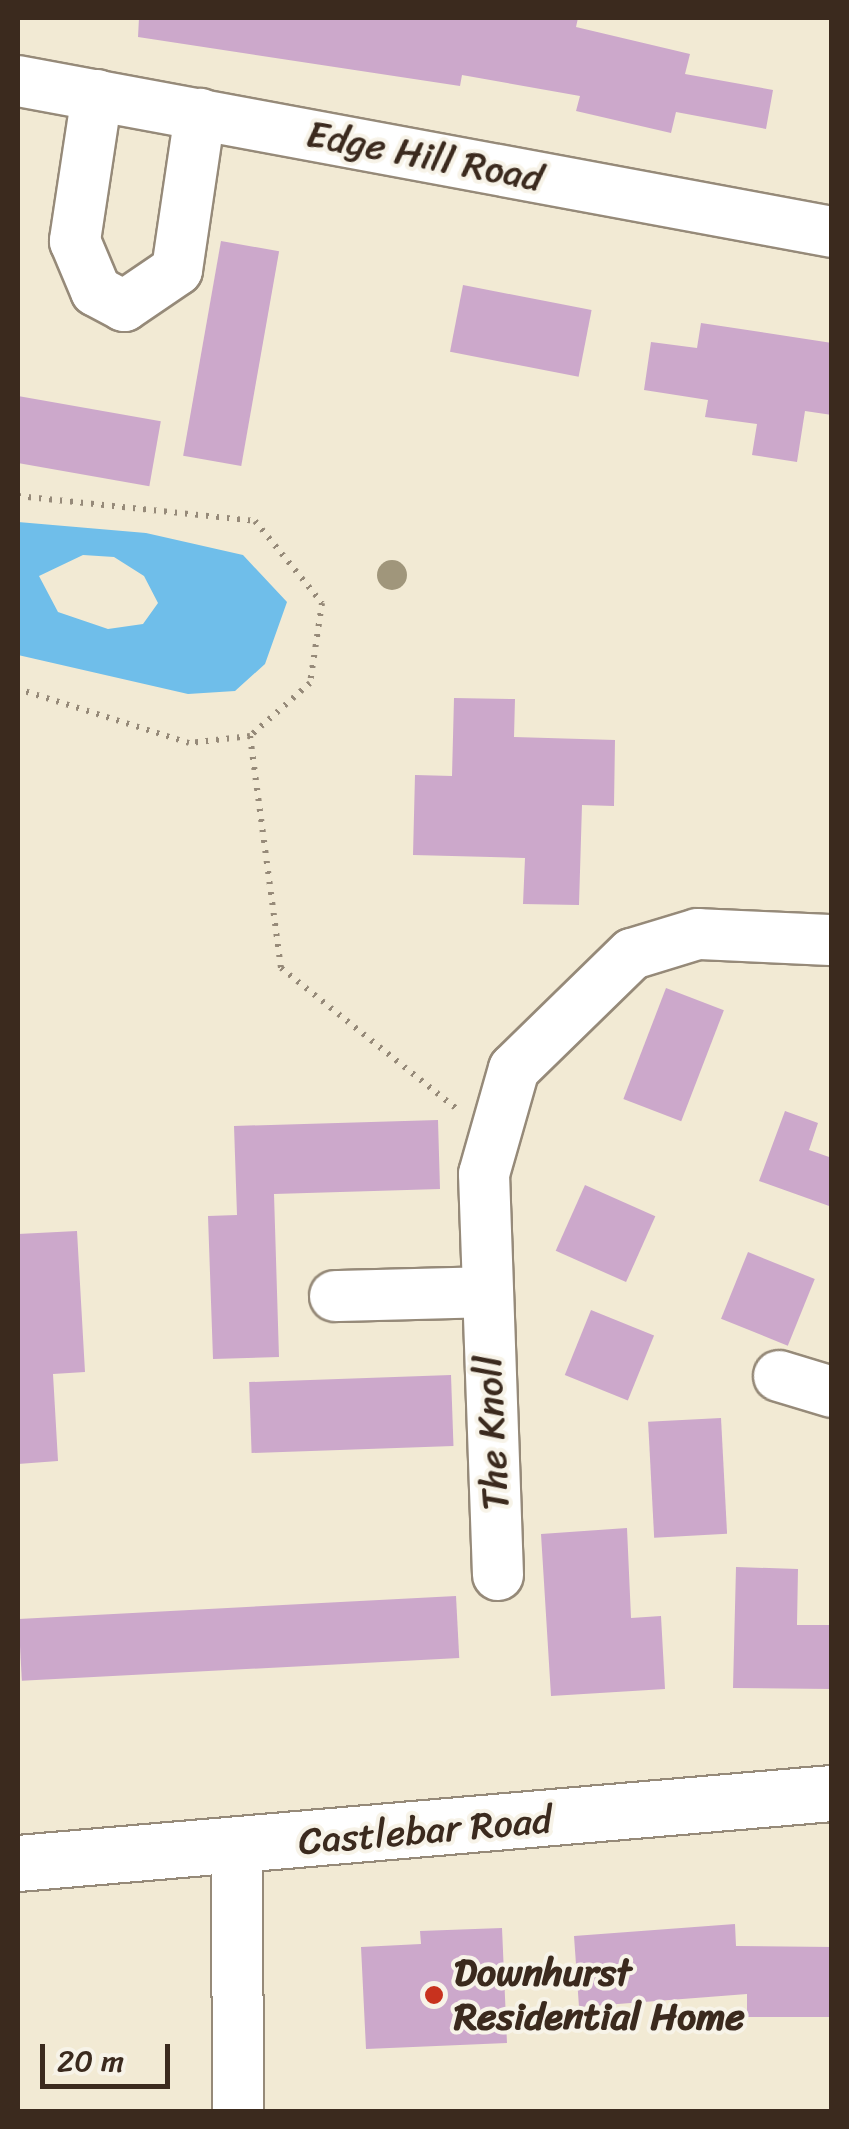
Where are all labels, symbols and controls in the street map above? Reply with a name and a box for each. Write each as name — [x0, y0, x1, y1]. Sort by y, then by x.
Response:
street label: Edge Hill Road — [303, 111, 547, 201]
street label: The Knoll — [465, 1354, 519, 1512]
street label: Castlebar Road — [296, 1797, 554, 1865]
place label: Downhurst Residential Home — [454, 1950, 745, 2040]
marker: Downhurst Residential Home — [423, 1984, 445, 2006]
scale bar — [45, 2024, 175, 2086]
text: 20 m — [57, 2034, 124, 2088]

